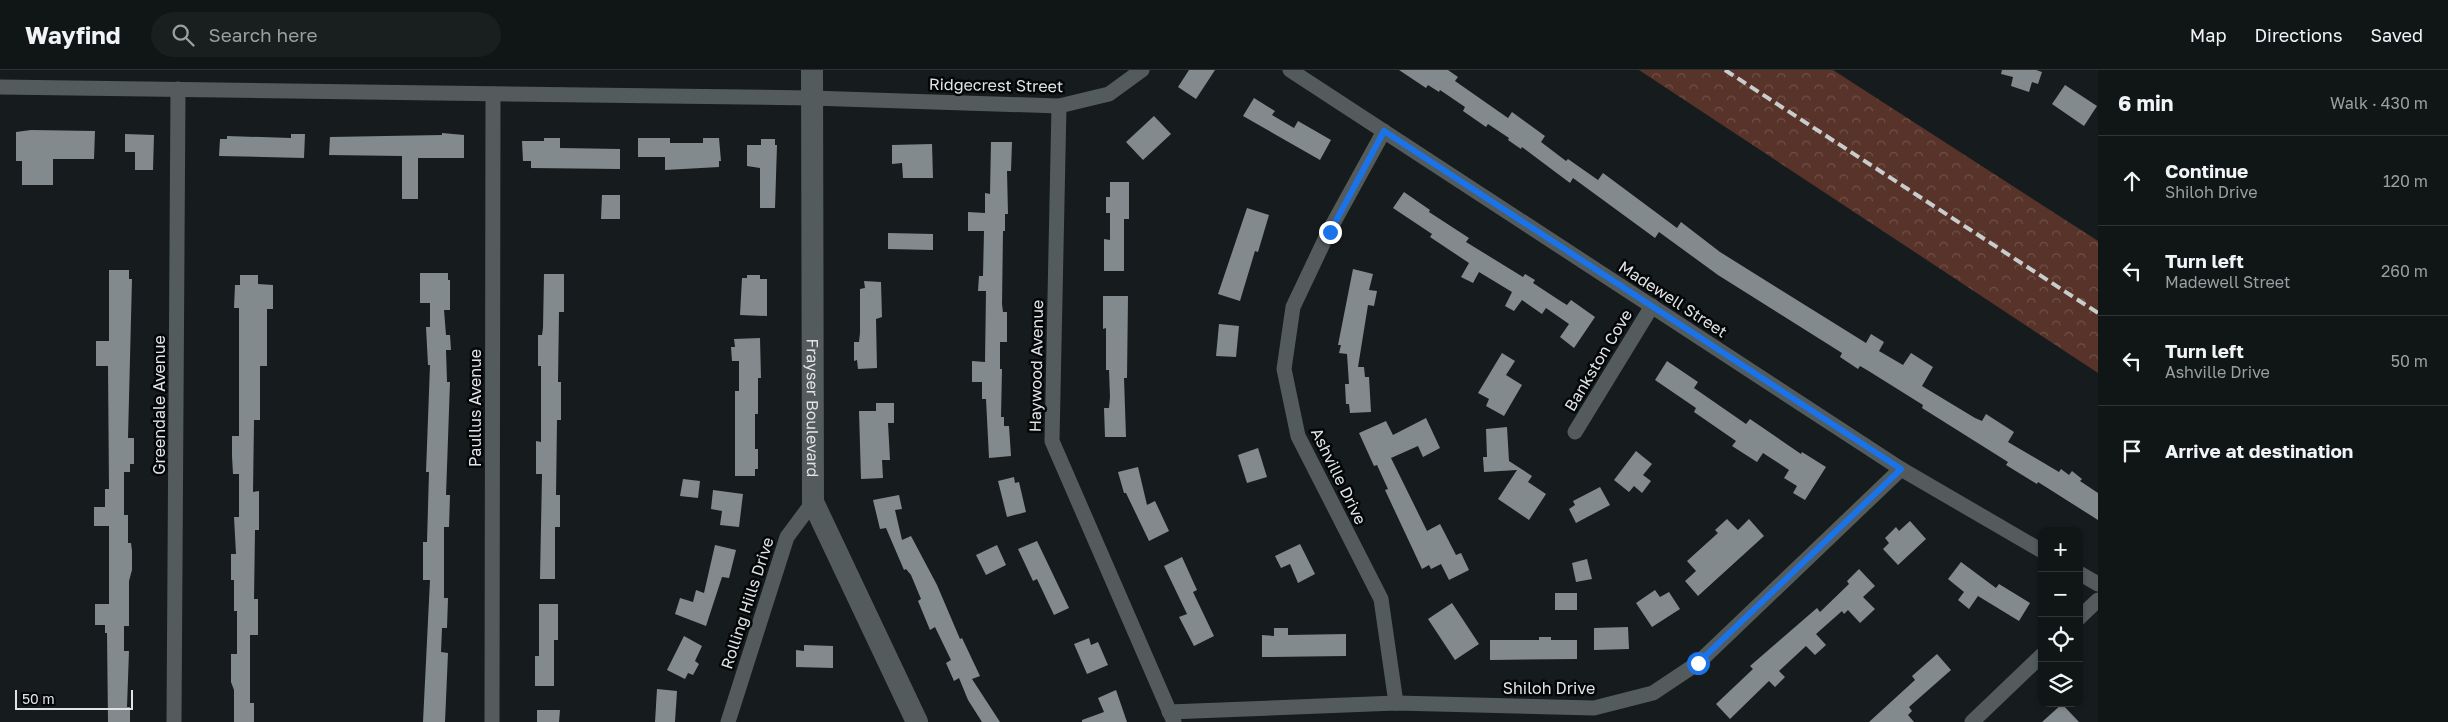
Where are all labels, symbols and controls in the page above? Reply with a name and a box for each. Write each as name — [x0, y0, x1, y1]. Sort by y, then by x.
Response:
search box — [151, 12, 501, 57]
text: Wayfind — [25, 20, 121, 49]
icon: search — [169, 21, 197, 49]
text: Search here — [209, 23, 317, 46]
text: Map — [2190, 24, 2226, 46]
text: Directions — [2254, 24, 2342, 46]
text: Saved — [2370, 24, 2423, 46]
street label: Ridgecrest Street — [929, 74, 1063, 96]
text: 6 min — [2118, 90, 2173, 116]
text: Walk · 430 m — [2330, 93, 2428, 113]
text: Continue — [2165, 159, 2248, 182]
icon: ahead — [2118, 167, 2146, 195]
text: 120 m — [2383, 171, 2428, 191]
text: Shiloh Drive — [2165, 182, 2257, 202]
route end — [1319, 221, 1342, 244]
text: Turn left — [2165, 249, 2244, 272]
street label: Madewell Street — [1615, 256, 1731, 342]
icon: left — [2118, 257, 2146, 285]
text: 260 m — [2381, 261, 2428, 281]
text: Madewell Street — [2165, 272, 2290, 292]
street label: Haywood Avenue — [1025, 300, 1047, 432]
street label: Bankston Cove — [1560, 306, 1636, 414]
street label: Greendale Avenue — [149, 335, 169, 475]
street label: Frayser Boulevard — [803, 339, 823, 477]
text: Turn left — [2165, 339, 2244, 362]
icon: left — [2118, 347, 2146, 375]
street label: Paullus Avenue — [465, 349, 485, 467]
text: 50 m — [2391, 351, 2428, 371]
text: Ashville Drive — [2165, 362, 2270, 382]
street label: Ashville Drive — [1307, 424, 1371, 528]
icon: arrive — [2118, 437, 2146, 465]
text: Arrive at destination — [2165, 439, 2353, 462]
map controls — [2038, 527, 2083, 707]
button: + — [2038, 527, 2083, 572]
street label: Rolling Hills Drive — [716, 535, 778, 671]
button: − — [2038, 572, 2083, 617]
button: locate — [2038, 617, 2083, 662]
route start — [1687, 652, 1710, 675]
button: layers — [2038, 662, 2083, 707]
street label: Shiloh Drive — [1503, 678, 1595, 698]
scale bar — [15, 687, 132, 710]
text: 50 m — [22, 690, 55, 707]

